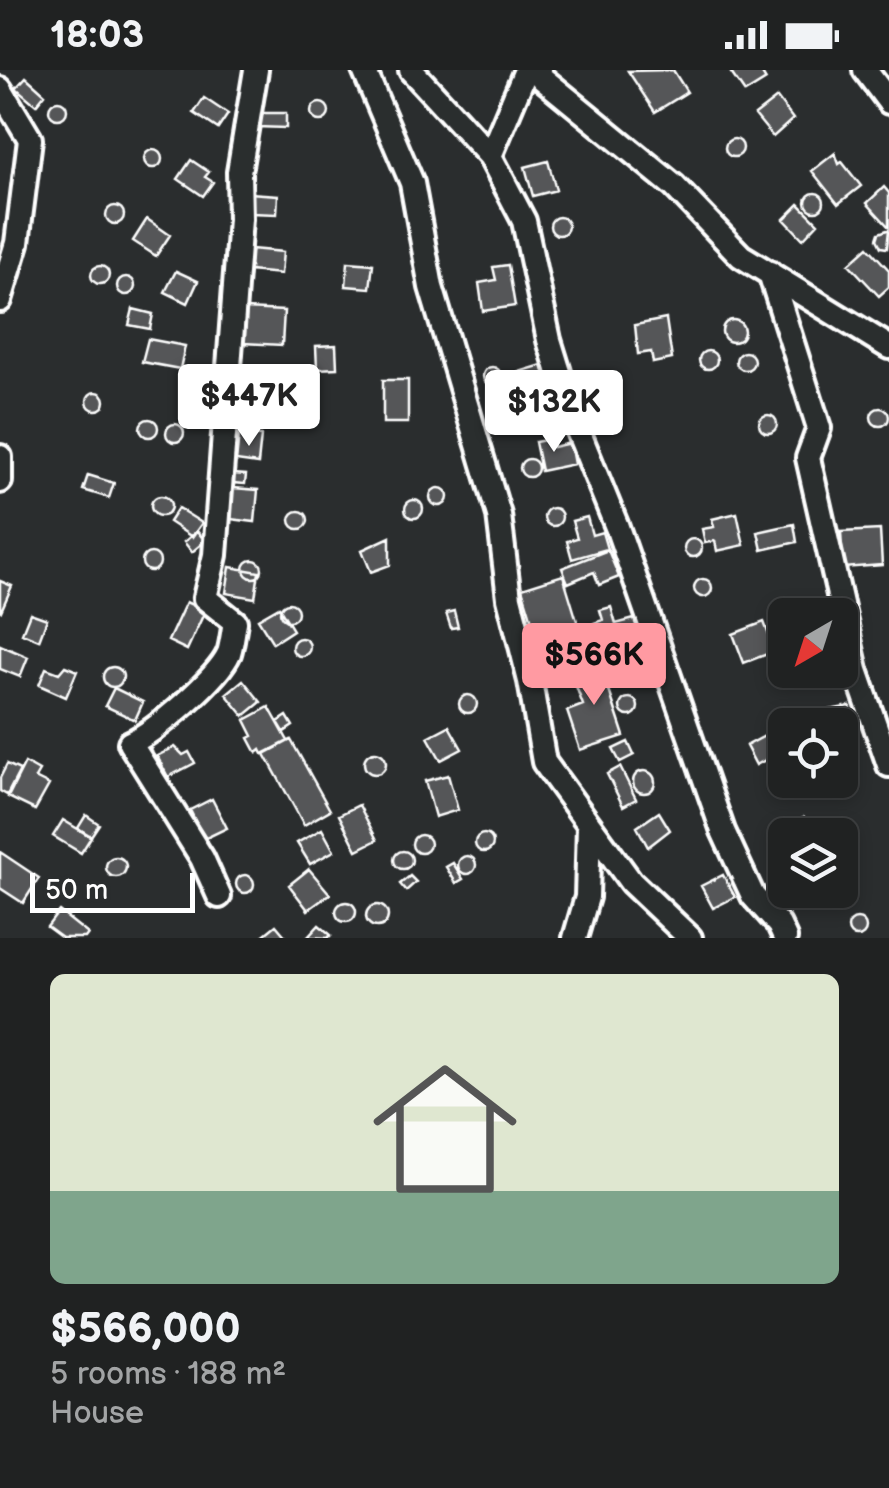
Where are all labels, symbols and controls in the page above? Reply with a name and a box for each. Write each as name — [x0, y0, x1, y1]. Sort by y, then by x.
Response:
text: 18:03 — [50, 13, 144, 58]
pin: $447K — [179, 364, 319, 449]
pin: $132K — [484, 370, 624, 455]
text: $447K — [200, 377, 298, 416]
text: $132K — [507, 383, 601, 422]
north arrow — [768, 598, 858, 688]
map controls — [768, 598, 858, 908]
pin: $566K — [524, 623, 664, 708]
text: $566K — [544, 636, 644, 675]
button: locate — [768, 708, 858, 798]
button: layers — [768, 818, 858, 908]
scale bar — [30, 868, 195, 913]
text: 50 m — [45, 874, 108, 907]
icon: home — [355, 1039, 535, 1219]
text: $566,000 — [50, 1304, 241, 1355]
text: 5 rooms · 188 m² — [50, 1355, 286, 1394]
text: House — [50, 1394, 144, 1433]

